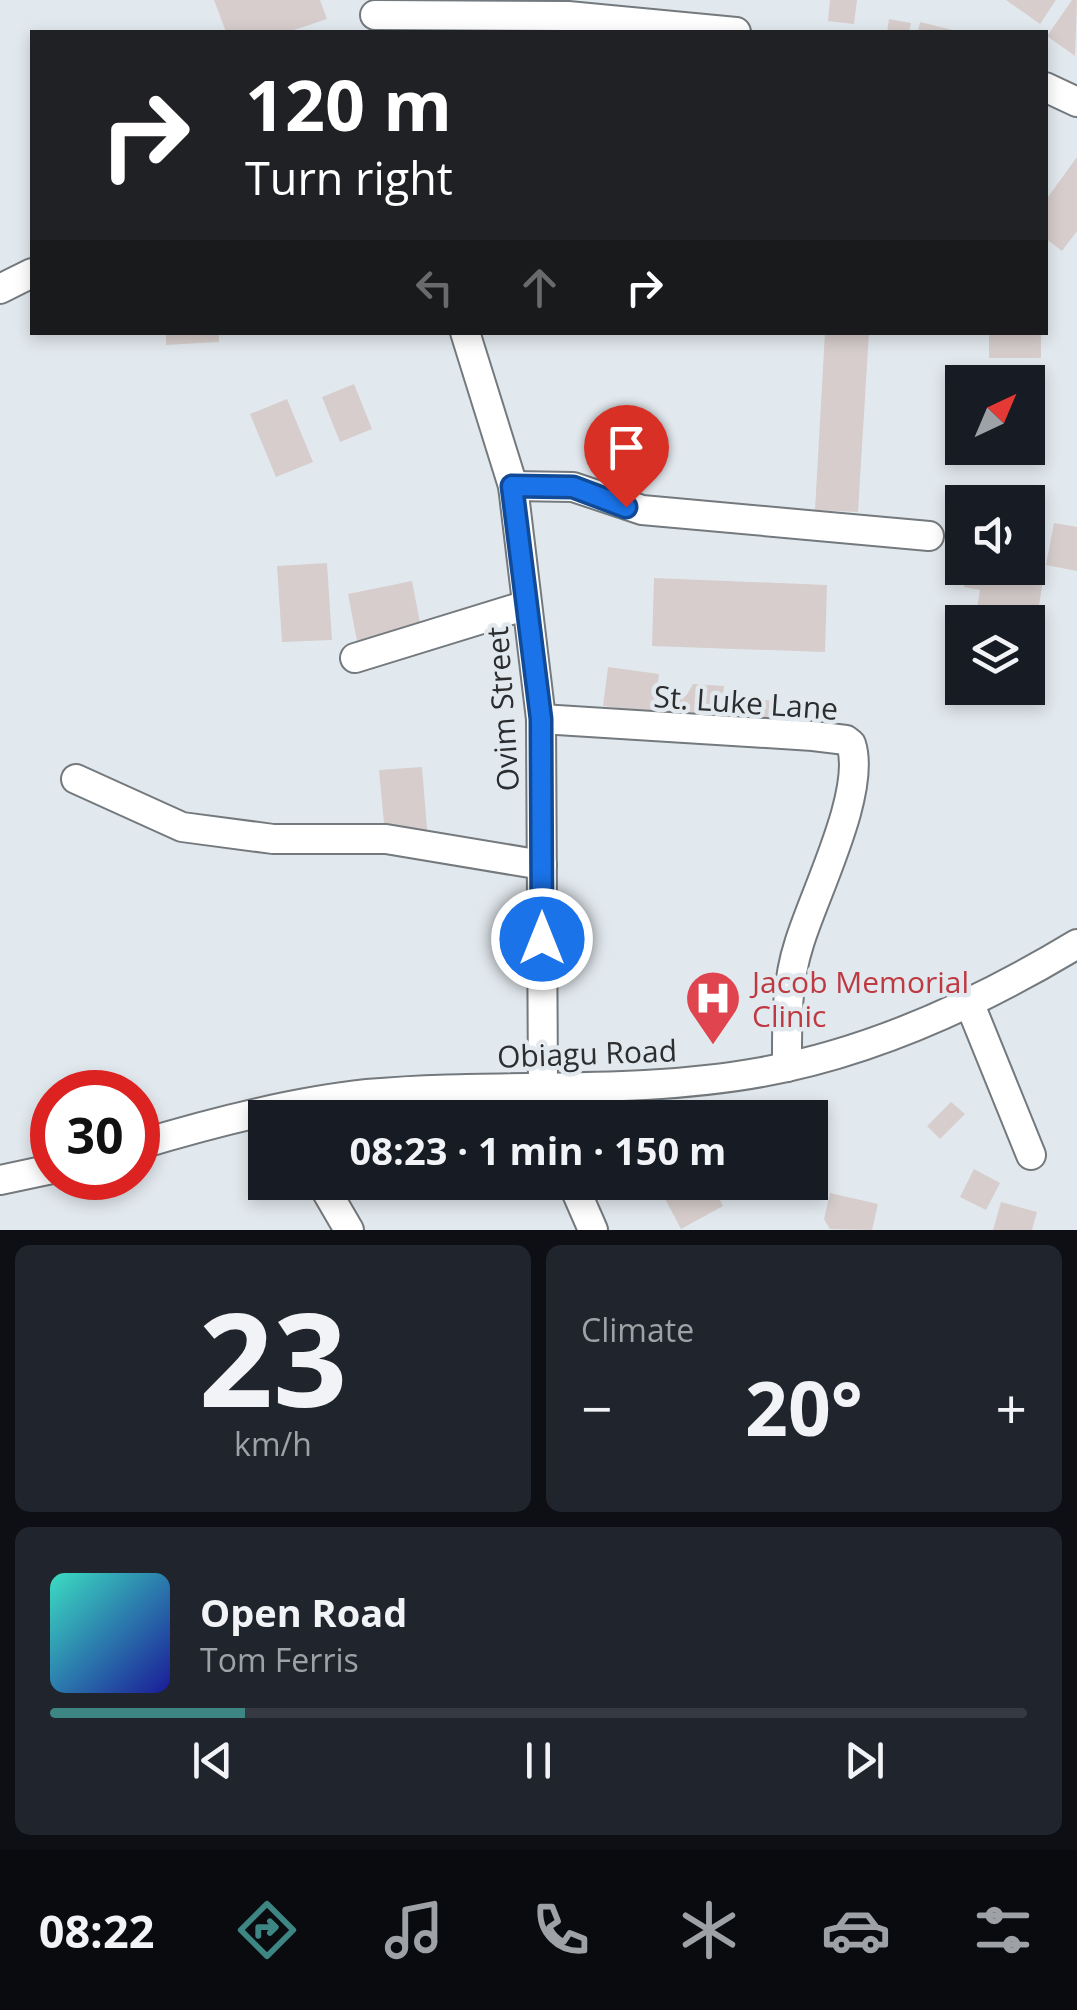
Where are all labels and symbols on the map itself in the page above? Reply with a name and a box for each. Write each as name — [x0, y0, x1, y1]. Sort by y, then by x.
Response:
north arrow — [945, 365, 1045, 465]
pin — [584, 405, 669, 508]
street label: Ovim Street — [476, 625, 528, 793]
street label: St. Luke Lane — [652, 675, 840, 729]
position arrow — [490, 887, 594, 991]
place label: Jacob Memorial Clinic — [749, 961, 969, 1036]
hospital icon: Jacob Memorial Clinic — [683, 968, 743, 1047]
street label: Obiagu Road — [496, 1029, 678, 1077]
speed limit sign: 30 — [30, 1070, 160, 1200]

